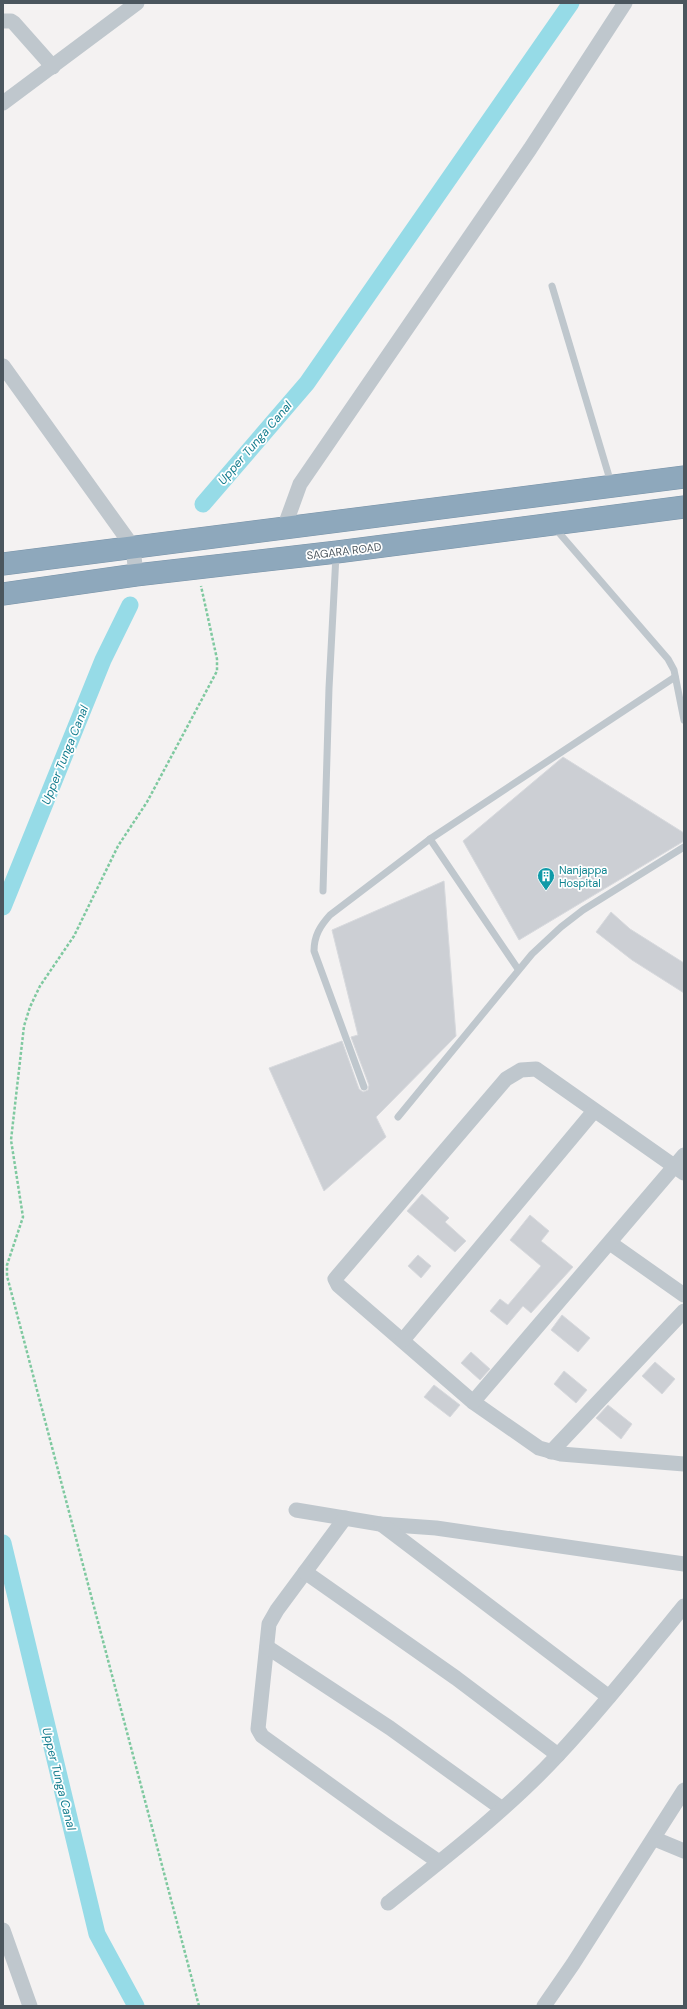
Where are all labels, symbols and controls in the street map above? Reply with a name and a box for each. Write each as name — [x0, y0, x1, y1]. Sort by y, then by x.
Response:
water label: Upper Tunga Canal — [214, 398, 296, 488]
street label: SAGARA ROAD — [306, 539, 383, 563]
water label: Upper Tunga Canal — [38, 703, 92, 807]
place label: Nanjappa Hospital — [559, 863, 607, 890]
building icon: Nanjappa Hospital — [536, 866, 556, 891]
water label: Upper Tunga Canal — [38, 1726, 80, 1832]

